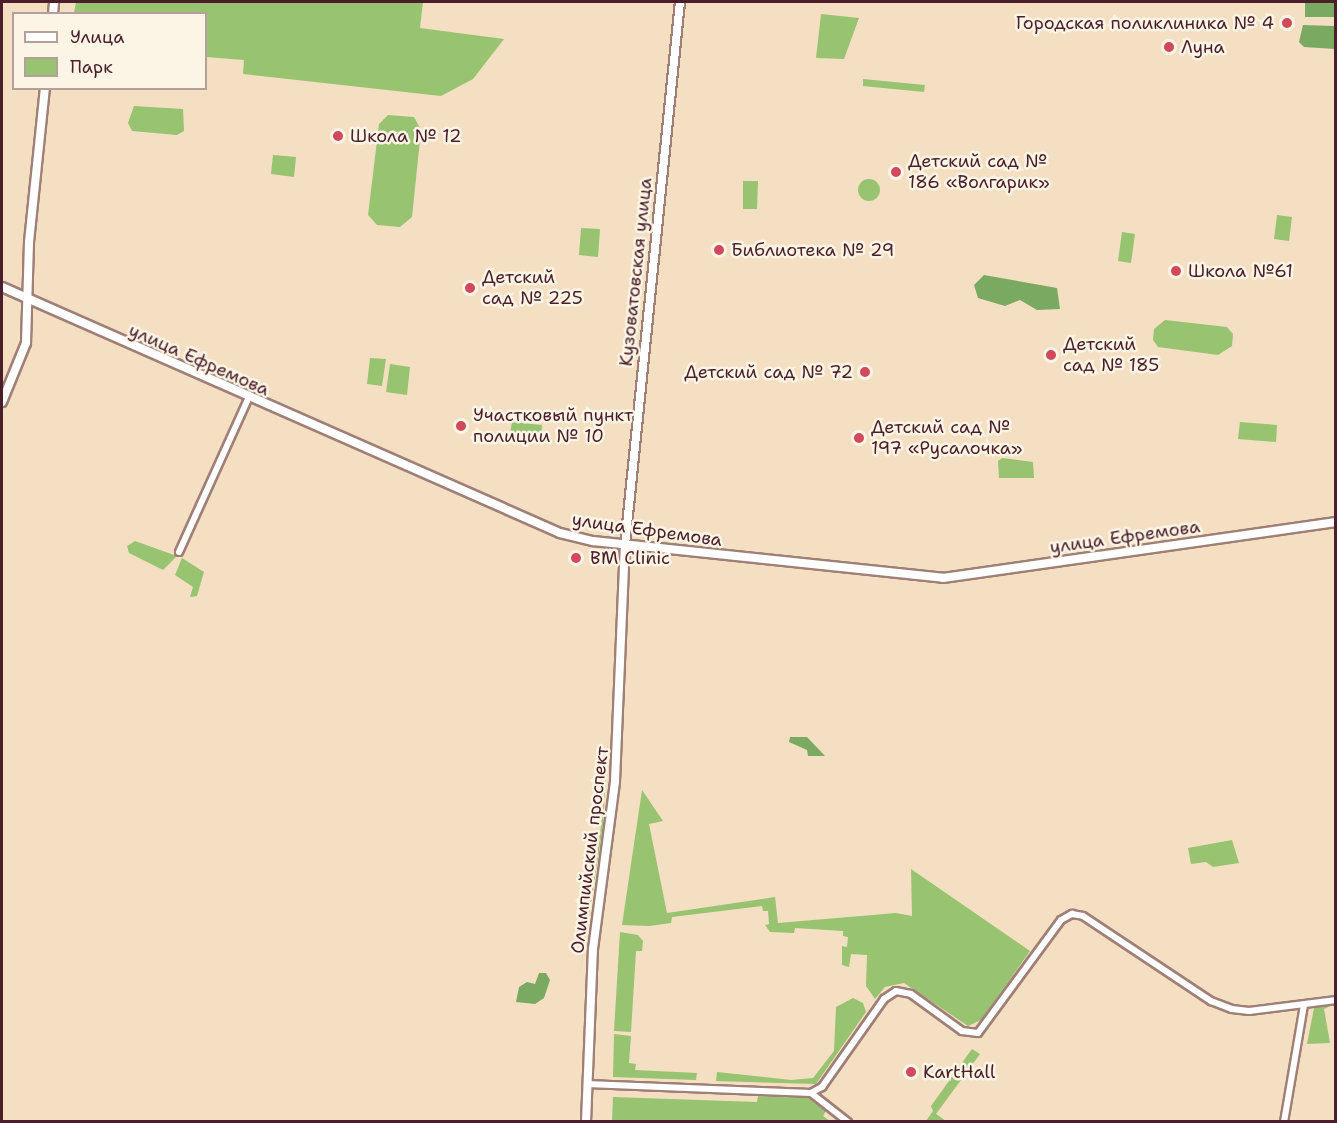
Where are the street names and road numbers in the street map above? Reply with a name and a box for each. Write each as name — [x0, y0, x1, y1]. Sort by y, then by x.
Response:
street label: Кузоватовская улица — [615, 177, 657, 367]
street label: улица Ефремова — [125, 319, 273, 401]
street label: улица Ефремова — [571, 509, 723, 551]
street label: улица Ефремова — [1049, 516, 1201, 558]
street label: Олимпийский проспект — [567, 745, 613, 955]

